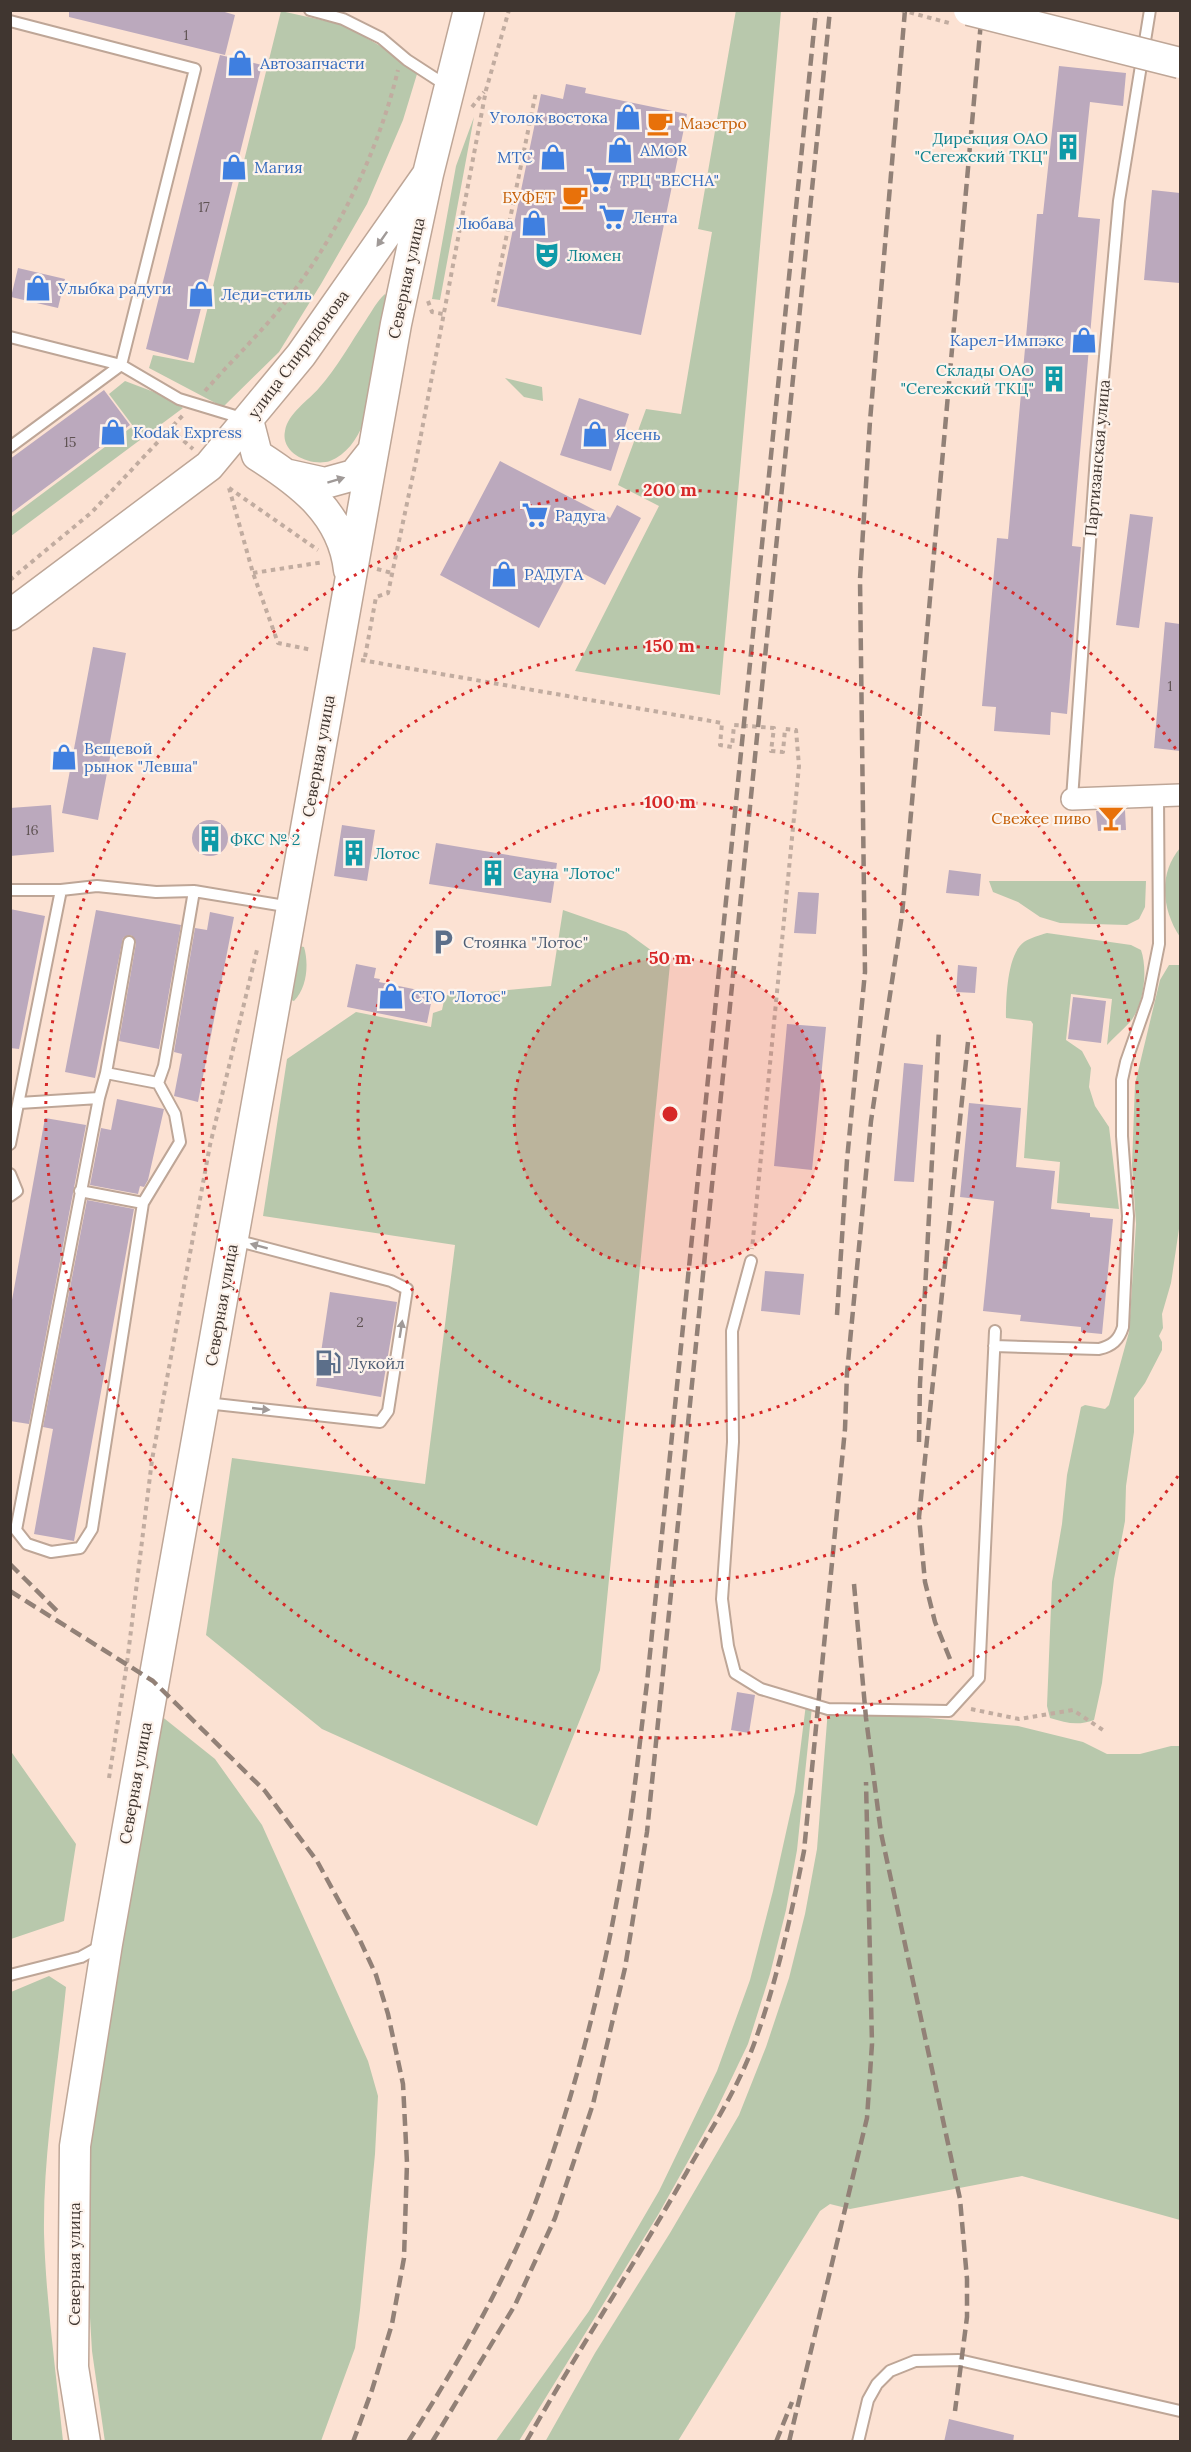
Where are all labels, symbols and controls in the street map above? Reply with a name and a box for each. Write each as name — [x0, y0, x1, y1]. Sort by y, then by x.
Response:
house number: 1 — [183, 26, 189, 44]
shop icon: Автозапчасти — [225, 48, 255, 78]
place label: Автозапчасти — [259, 53, 365, 73]
shop icon: Уголок востока — [613, 102, 643, 132]
place label: Уголок востока — [489, 107, 608, 127]
cafe icon: Маэстро — [645, 108, 675, 138]
place label: Маэстро — [680, 113, 747, 133]
place label: Дирекция ОАО "Сегежский ТКЦ" — [914, 128, 1048, 166]
building icon: Дирекция ОАО "Сегежский ТКЦ" — [1053, 132, 1083, 162]
shop icon: AMOR — [605, 135, 635, 165]
place label: AMOR — [639, 140, 688, 160]
shop icon: МТС — [538, 142, 568, 172]
place label: МТС — [497, 147, 533, 167]
shop icon: Магия — [219, 152, 249, 182]
place label: Магия — [254, 157, 303, 177]
supermarket icon: ТРЦ "ВЕСНА" — [584, 165, 614, 195]
place label: ТРЦ "ВЕСНА" — [619, 170, 719, 190]
cafe icon: БУФЕТ — [560, 182, 590, 212]
place label: БУФЕТ — [502, 187, 555, 207]
house number: 17 — [198, 198, 210, 216]
supermarket icon: Лента — [597, 202, 627, 232]
place label: Лента — [632, 207, 678, 227]
shop icon: Любава — [519, 208, 549, 238]
place label: Любава — [456, 213, 514, 233]
street label: Северная улица — [383, 215, 429, 341]
one-way arrow — [377, 231, 388, 247]
theatre icon: Люмен — [532, 240, 562, 270]
place label: Люмен — [567, 245, 622, 265]
shop icon: Улыбка радуги — [23, 273, 53, 303]
place label: Улыбка радуги — [57, 278, 172, 298]
shop icon: Леди-стиль — [186, 279, 216, 309]
place label: Леди-стиль — [221, 284, 312, 304]
street label: улица Спиридонова — [243, 286, 353, 422]
shop icon: Карел-Импэкс — [1069, 325, 1099, 355]
place label: Карел-Импэкс — [950, 330, 1064, 350]
place label: Склады ОАО "Сегежский ТКЦ" — [900, 360, 1034, 398]
building icon: Склады ОАО "Сегежский ТКЦ" — [1039, 364, 1069, 394]
street label: Партизанская улица — [1080, 379, 1114, 537]
shop icon: Kodak Express — [98, 417, 128, 447]
shop icon: Ясень — [580, 419, 610, 449]
place label: Kodak Express — [133, 422, 242, 442]
place label: Ясень — [615, 424, 661, 444]
house number: 15 — [64, 433, 76, 451]
one-way arrow — [327, 475, 345, 484]
text: 200 m — [643, 478, 697, 501]
supermarket icon: Радуга — [520, 500, 550, 530]
place label: Радуга — [555, 505, 606, 525]
shop icon: РАДУГА — [489, 559, 519, 589]
place label: РАДУГА — [524, 564, 584, 584]
text: 150 m — [645, 634, 695, 657]
house number: 1 — [1167, 677, 1173, 695]
street label: Северная улица — [297, 693, 339, 819]
place label: Вещевой рынок "Левша" — [84, 738, 198, 776]
shop icon: Вещевой рынок "Левша" — [49, 742, 79, 772]
text: 100 m — [644, 790, 696, 813]
bar icon: Свежее пиво — [1096, 803, 1126, 833]
place label: Свежее пиво — [991, 808, 1091, 828]
house number: 16 — [25, 821, 39, 839]
building icon: ФКС № 2 — [195, 824, 225, 854]
place label: ФКС № 2 — [230, 829, 300, 849]
building icon: Лотос — [339, 838, 369, 868]
place label: Лотос — [374, 843, 420, 863]
building icon: Сауна "Лотос" — [478, 858, 508, 888]
place label: Сауна "Лотос" — [513, 863, 620, 883]
parking icon: Стоянка "Лотос" — [428, 927, 458, 957]
place label: Стоянка "Лотос" — [463, 932, 588, 952]
text: 50 m — [649, 946, 692, 969]
shop icon: СТО "Лотос" — [376, 981, 406, 1011]
place label: СТО "Лотос" — [411, 986, 506, 1006]
centre of rings — [660, 1104, 680, 1124]
one-way arrow — [250, 1241, 268, 1251]
street label: Северная улица — [200, 1242, 242, 1368]
house number: 2 — [356, 1313, 364, 1331]
one-way arrow — [396, 1319, 405, 1338]
fuel station icon: Лукойл — [313, 1348, 343, 1378]
place label: Лукойл — [348, 1353, 405, 1373]
one-way arrow — [252, 1404, 271, 1414]
street label: Северная улица — [114, 1720, 156, 1846]
street label: Северная улица — [64, 2202, 84, 2326]

